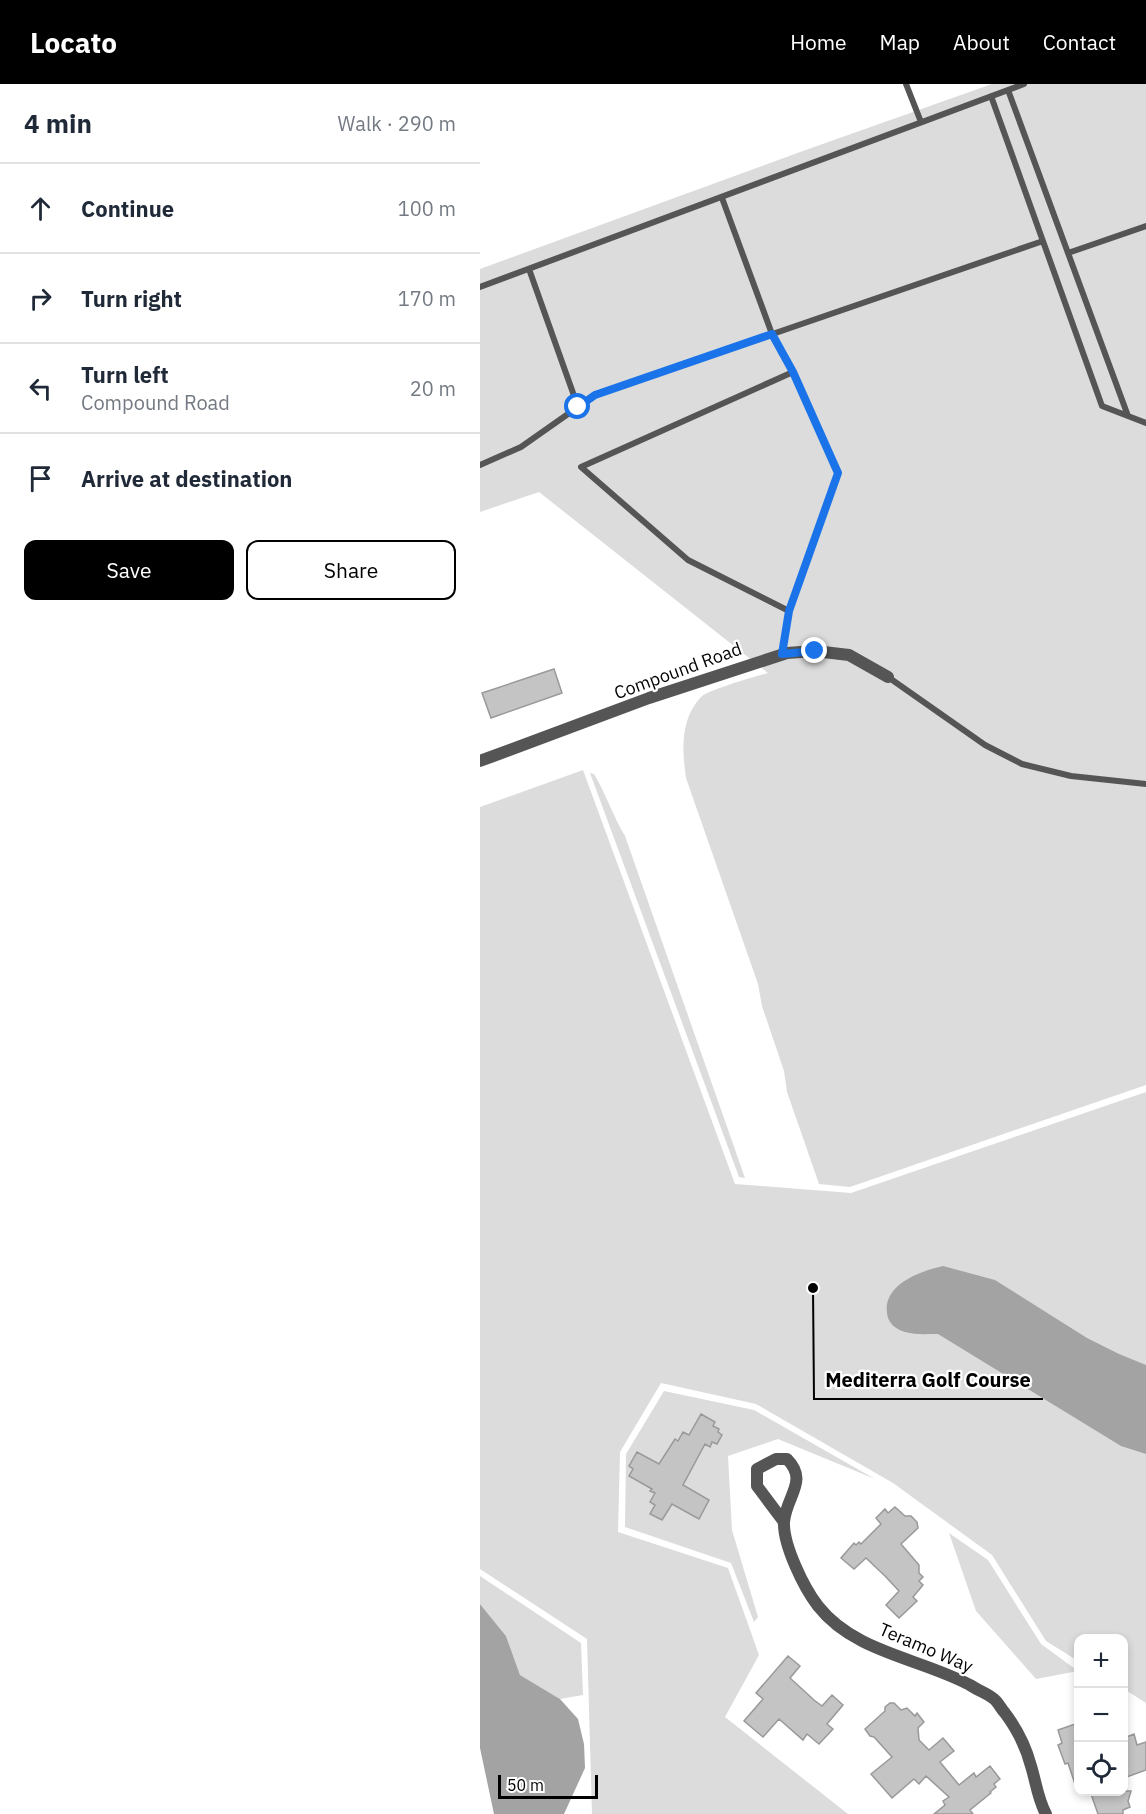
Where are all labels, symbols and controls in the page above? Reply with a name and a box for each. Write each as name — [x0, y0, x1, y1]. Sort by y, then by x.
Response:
text: Locato — [30, 24, 117, 61]
text: Home — [790, 28, 847, 56]
text: Map — [880, 28, 920, 56]
text: About — [953, 28, 1010, 56]
text: Contact — [1043, 28, 1116, 56]
text: 4 min — [24, 106, 92, 140]
text: Walk · 290 m — [338, 110, 456, 137]
icon: ahead — [24, 192, 57, 225]
text: Continue — [81, 194, 174, 223]
text: 100 m — [398, 195, 456, 222]
icon: right — [24, 282, 57, 315]
text: Turn right — [81, 284, 182, 313]
text: 170 m — [398, 285, 456, 312]
text: Turn left — [81, 360, 169, 389]
icon: left — [24, 372, 57, 405]
text: 20 m — [410, 375, 456, 402]
text: Compound Road — [81, 389, 230, 416]
route start — [564, 393, 590, 419]
icon: arrive — [24, 462, 57, 495]
text: Arrive at destination — [81, 464, 292, 493]
button: Save — [24, 540, 234, 600]
button: Share — [246, 540, 456, 600]
street label: Compound Road — [611, 637, 745, 704]
route end — [801, 637, 827, 663]
callout: Mediterra Golf Course — [814, 1361, 1043, 1399]
text: Mediterra Golf Course — [825, 1366, 1031, 1393]
street label: Teramo Way — [876, 1618, 977, 1678]
map controls — [1074, 1634, 1128, 1796]
button: + — [1074, 1634, 1128, 1688]
button: − — [1074, 1688, 1128, 1742]
button: locate — [1074, 1742, 1128, 1796]
scale bar — [498, 1772, 598, 1800]
text: 50 m — [507, 1775, 544, 1795]

